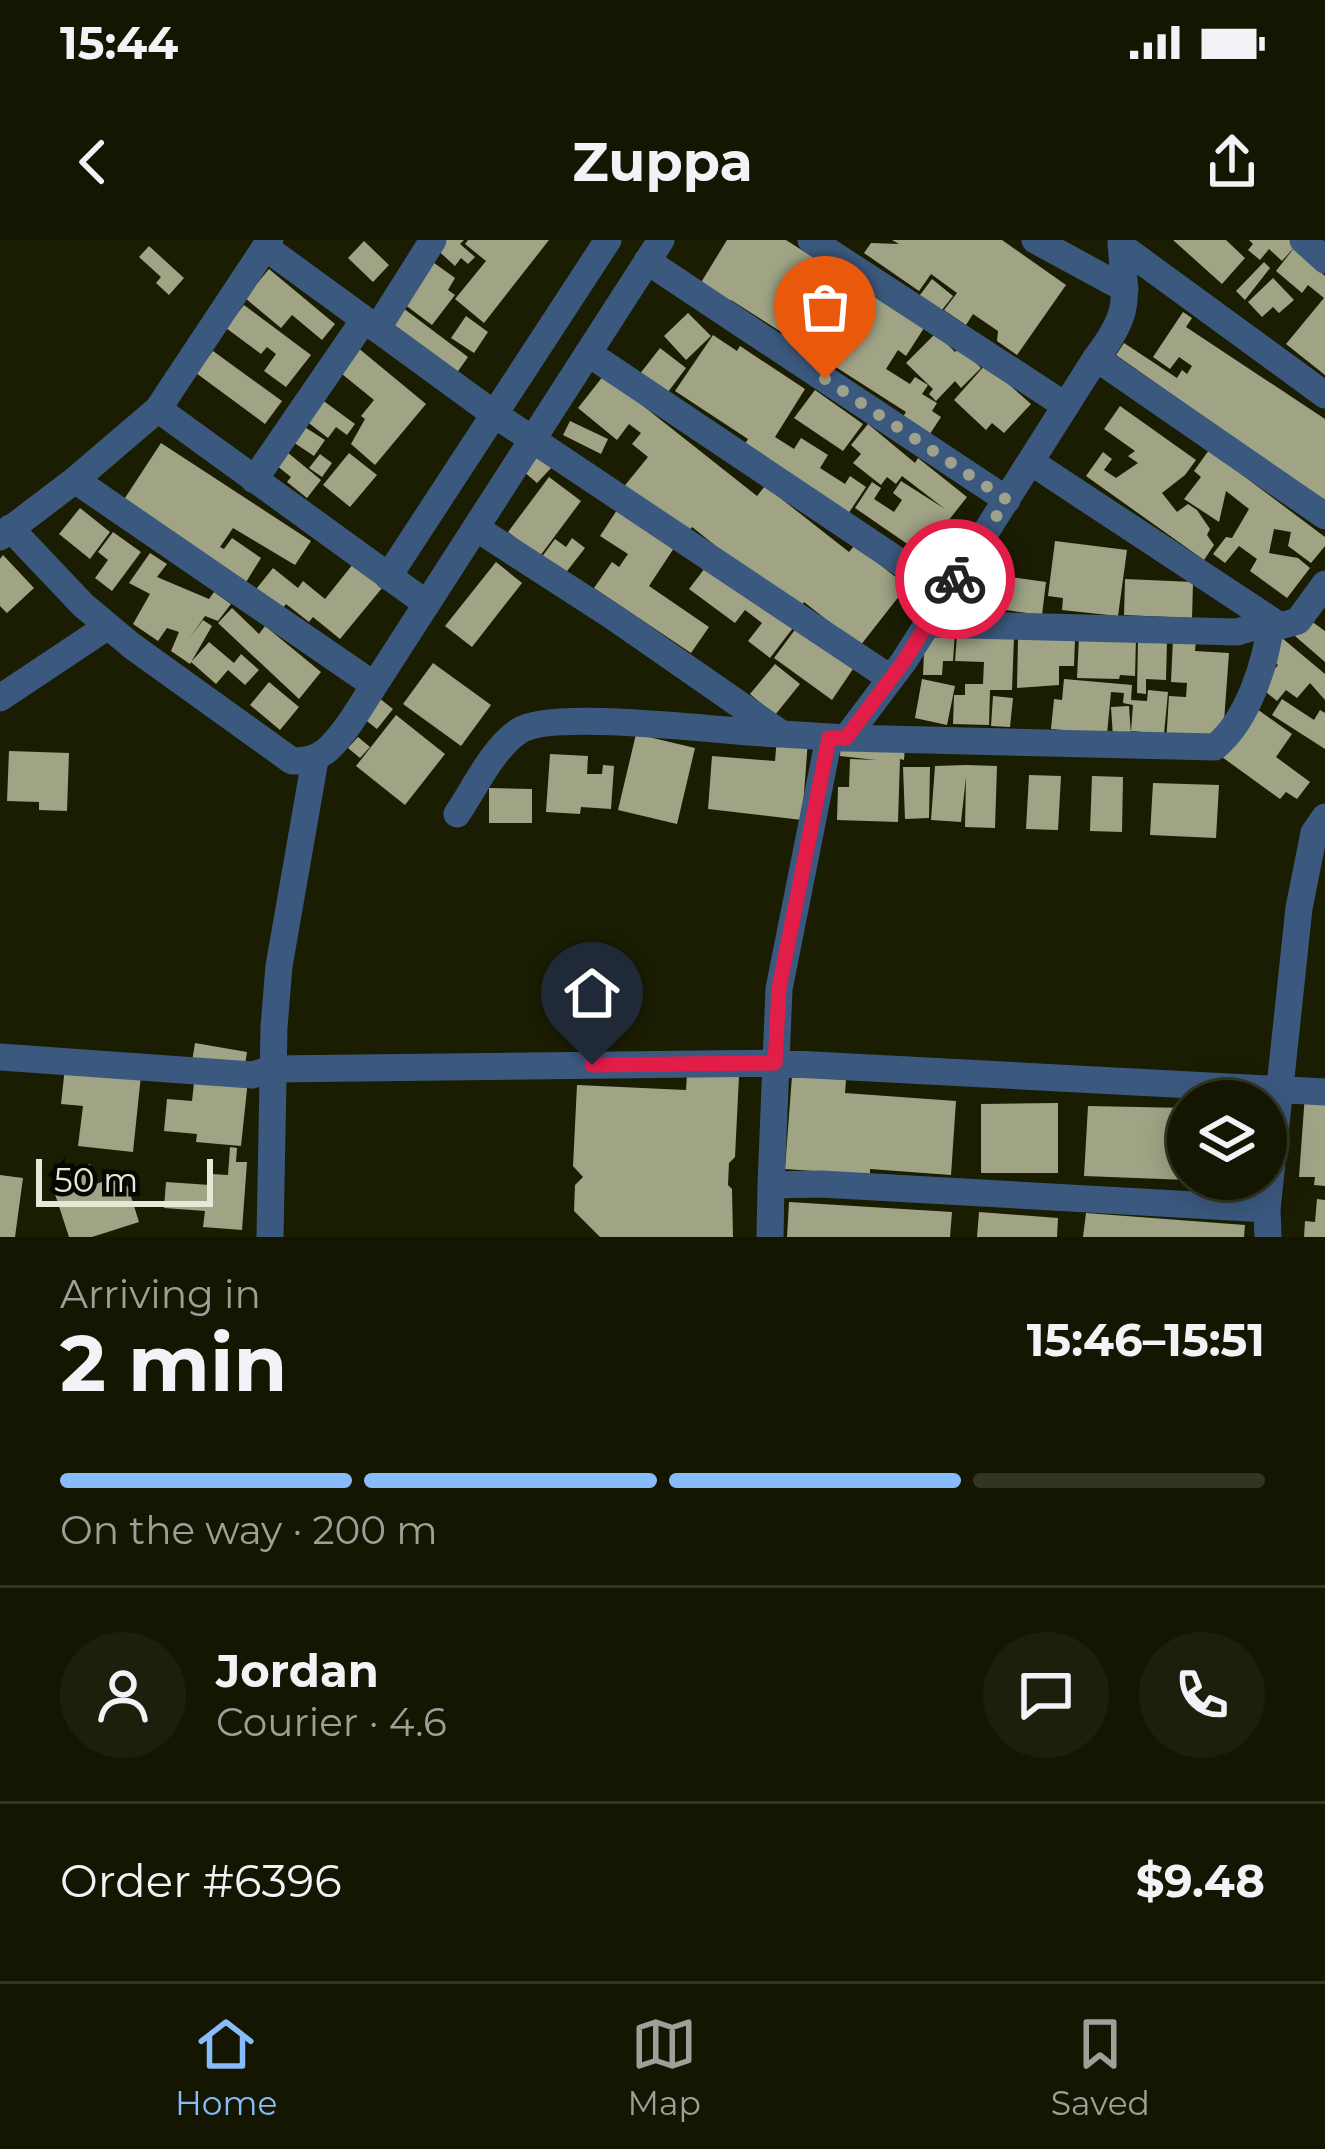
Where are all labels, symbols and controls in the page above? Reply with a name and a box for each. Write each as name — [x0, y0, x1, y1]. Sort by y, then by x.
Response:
text: 15:44 — [60, 15, 178, 70]
icon: back — [60, 129, 126, 195]
text: Zuppa — [572, 129, 753, 195]
icon: share — [1199, 129, 1265, 195]
pin — [774, 256, 876, 379]
icon: bag — [792, 274, 858, 340]
courier — [895, 519, 1015, 639]
icon: bike — [922, 546, 988, 612]
pin — [541, 942, 643, 1065]
icon: home — [559, 960, 625, 1026]
map controls — [1167, 1080, 1287, 1200]
button: layers — [1167, 1080, 1287, 1200]
scale bar — [36, 1153, 213, 1206]
text: 50 m — [54, 1160, 138, 1200]
text: Arriving in — [60, 1270, 261, 1318]
text: 15:46–15:51 — [1027, 1312, 1265, 1367]
text: 2 min — [60, 1315, 287, 1411]
text: On the way · 200 m — [60, 1506, 438, 1554]
button: person — [60, 1632, 186, 1758]
button: chat — [983, 1632, 1109, 1758]
button: phone — [1139, 1632, 1265, 1758]
text: Jordan — [216, 1643, 379, 1698]
text: Courier · 4.6 — [216, 1698, 447, 1746]
text: Order #6396 — [60, 1853, 342, 1908]
text: $9.48 — [1136, 1853, 1265, 1908]
tab: Home — [175, 2011, 277, 2123]
tab: Map — [627, 2011, 701, 2123]
tab: Saved — [1051, 2011, 1150, 2123]

